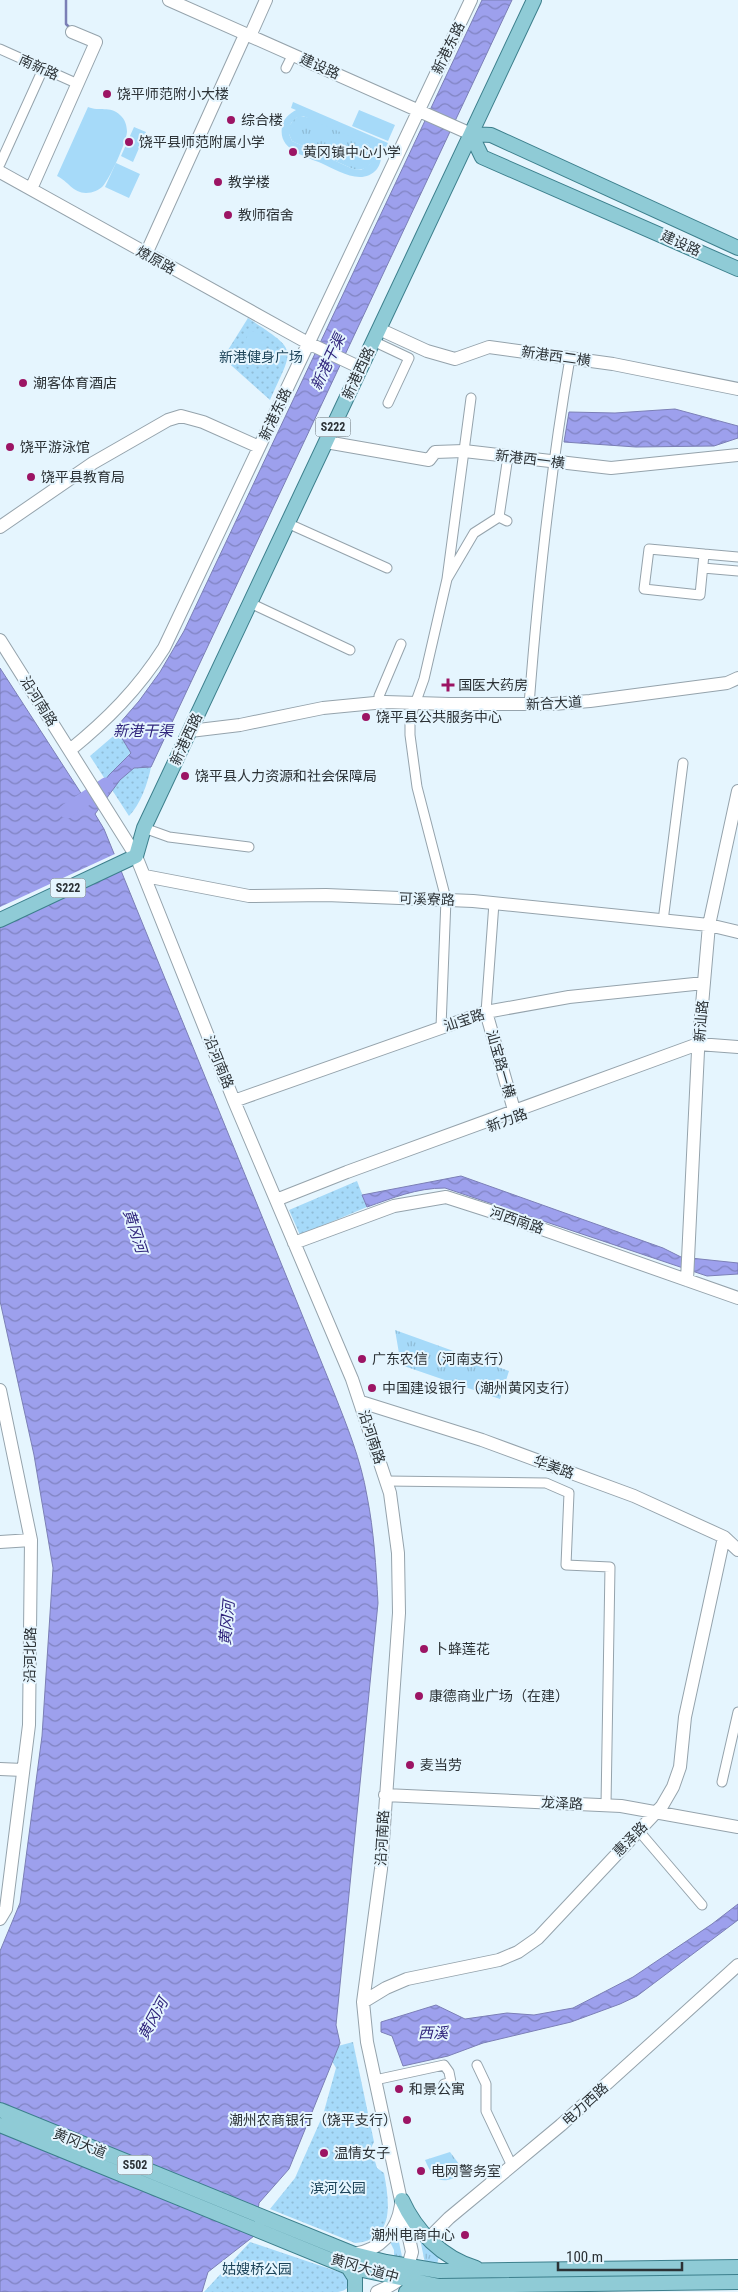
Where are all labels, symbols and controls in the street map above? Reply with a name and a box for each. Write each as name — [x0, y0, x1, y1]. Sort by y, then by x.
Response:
street label: 新港东路 — [429, 19, 467, 77]
street label: 建设路 — [298, 50, 342, 82]
street label: 南新路 — [17, 51, 61, 83]
place label: 饶平师范附小大楼 — [117, 86, 229, 102]
marker: 饶平师范附小大楼 — [101, 88, 113, 100]
place label: 综合楼 — [241, 112, 283, 128]
marker: 综合楼 — [225, 114, 237, 126]
place label: 饶平县师范附属小学 — [139, 134, 265, 150]
marker: 饶平县师范附属小学 — [123, 136, 135, 148]
place label: 黄冈镇中心小学 — [303, 144, 401, 160]
marker: 黄冈镇中心小学 — [287, 146, 299, 158]
place label: 教学楼 — [228, 174, 270, 190]
marker: 教学楼 — [212, 176, 224, 188]
place label: 教师宿舍 — [238, 207, 294, 223]
marker: 教师宿舍 — [222, 209, 234, 221]
street label: 建设路 — [659, 227, 703, 259]
street label: 燎原路 — [134, 243, 178, 277]
water label: 新港干渠 — [307, 329, 350, 393]
street label: 新港西二横 — [520, 343, 593, 369]
street label: 新港西路 — [339, 344, 377, 402]
park label: 新港健身广场 — [219, 349, 303, 365]
place label: 潮客体育酒店 — [33, 375, 117, 391]
marker: 潮客体育酒店 — [17, 377, 29, 389]
street label: 新港东路 — [256, 385, 294, 443]
road number: S222 — [316, 418, 350, 437]
place label: 饶平游泳馆 — [20, 439, 90, 455]
marker: 饶平游泳馆 — [4, 441, 16, 453]
street label: 新港西一横 — [494, 447, 567, 471]
place label: 饶平县教育局 — [41, 469, 125, 485]
marker: 饶平县教育局 — [25, 471, 37, 483]
street label: 沿河南路 — [17, 673, 61, 729]
place label: 国医大药房 — [458, 677, 528, 693]
marker: 国医大药房 — [442, 679, 454, 691]
street label: 新合大道 — [526, 694, 582, 712]
place label: 饶平县公共服务中心 — [376, 709, 502, 725]
street label: 新港西路 — [167, 710, 205, 768]
marker: 饶平县公共服务中心 — [360, 711, 372, 723]
water label: 新港干渠 — [113, 722, 175, 740]
place label: 饶平县人力资源和社会保障局 — [195, 768, 377, 784]
marker: 饶平县人力资源和社会保障局 — [179, 770, 191, 782]
road number: S222 — [50, 878, 86, 898]
street label: 可溪寮路 — [399, 890, 455, 908]
street label: 新汕路 — [691, 999, 711, 1043]
street label: 汕宝路 — [442, 1006, 486, 1034]
street label: 汕宝路一横 — [484, 1028, 519, 1101]
street label: 沿河南路 — [201, 1033, 237, 1091]
street label: 新力路 — [485, 1105, 529, 1135]
street label: 河西南路 — [488, 1203, 546, 1237]
water label: 黄冈河 — [119, 1207, 151, 1258]
place label: 广东农信（河南支行） — [372, 1351, 512, 1367]
marker: 广东农信（河南支行） — [356, 1353, 368, 1365]
place label: 中国建设银行（潮州黄冈支行） — [382, 1380, 578, 1396]
marker: 中国建设银行（潮州黄冈支行） — [366, 1382, 378, 1394]
street label: 沿河南路 — [356, 1408, 388, 1466]
street label: 华美路 — [532, 1452, 576, 1482]
water label: 黄冈河 — [216, 1597, 238, 1646]
street label: 沿河北路 — [22, 1627, 38, 1683]
place label: 卜蜂莲花 — [434, 1641, 490, 1657]
marker: 卜蜂莲花 — [418, 1643, 430, 1655]
place label: 康德商业广场（在建） — [429, 1688, 569, 1704]
marker: 康德商业广场（在建） — [413, 1690, 425, 1702]
place label: 麦当劳 — [420, 1757, 462, 1773]
marker: 麦当劳 — [404, 1759, 416, 1771]
street label: 龙泽路 — [541, 1794, 583, 1812]
street label: 沿河南路 — [373, 1810, 391, 1866]
street label: 惠泽路 — [610, 1818, 650, 1860]
water label: 黄冈河 — [134, 1992, 173, 2043]
water label: 西溪 — [418, 2024, 450, 2042]
street label: 电力西路 — [559, 2079, 611, 2129]
place label: 和景公寓 — [409, 2081, 465, 2097]
marker: 和景公寓 — [393, 2083, 405, 2095]
place label: 潮州农商银行（饶平支行） — [229, 2112, 397, 2128]
marker: 潮州农商银行（饶平支行） — [401, 2114, 413, 2126]
street label: 黄冈大道 — [51, 2125, 109, 2161]
place label: 温情女子 — [334, 2145, 390, 2161]
marker: 温情女子 — [318, 2147, 330, 2159]
road number: S502 — [118, 2156, 152, 2174]
place label: 电网警务室 — [431, 2163, 501, 2179]
marker: 电网警务室 — [415, 2165, 427, 2177]
park label: 滨河公园 — [310, 2180, 366, 2196]
place label: 潮州电商中心 — [371, 2227, 455, 2243]
marker: 潮州电商中心 — [459, 2229, 471, 2241]
scale bar — [558, 2240, 682, 2272]
text: 100 m — [566, 2248, 603, 2266]
street label: 黄冈大道中 — [329, 2251, 401, 2285]
park label: 姑嫂桥公园 — [222, 2261, 292, 2277]

